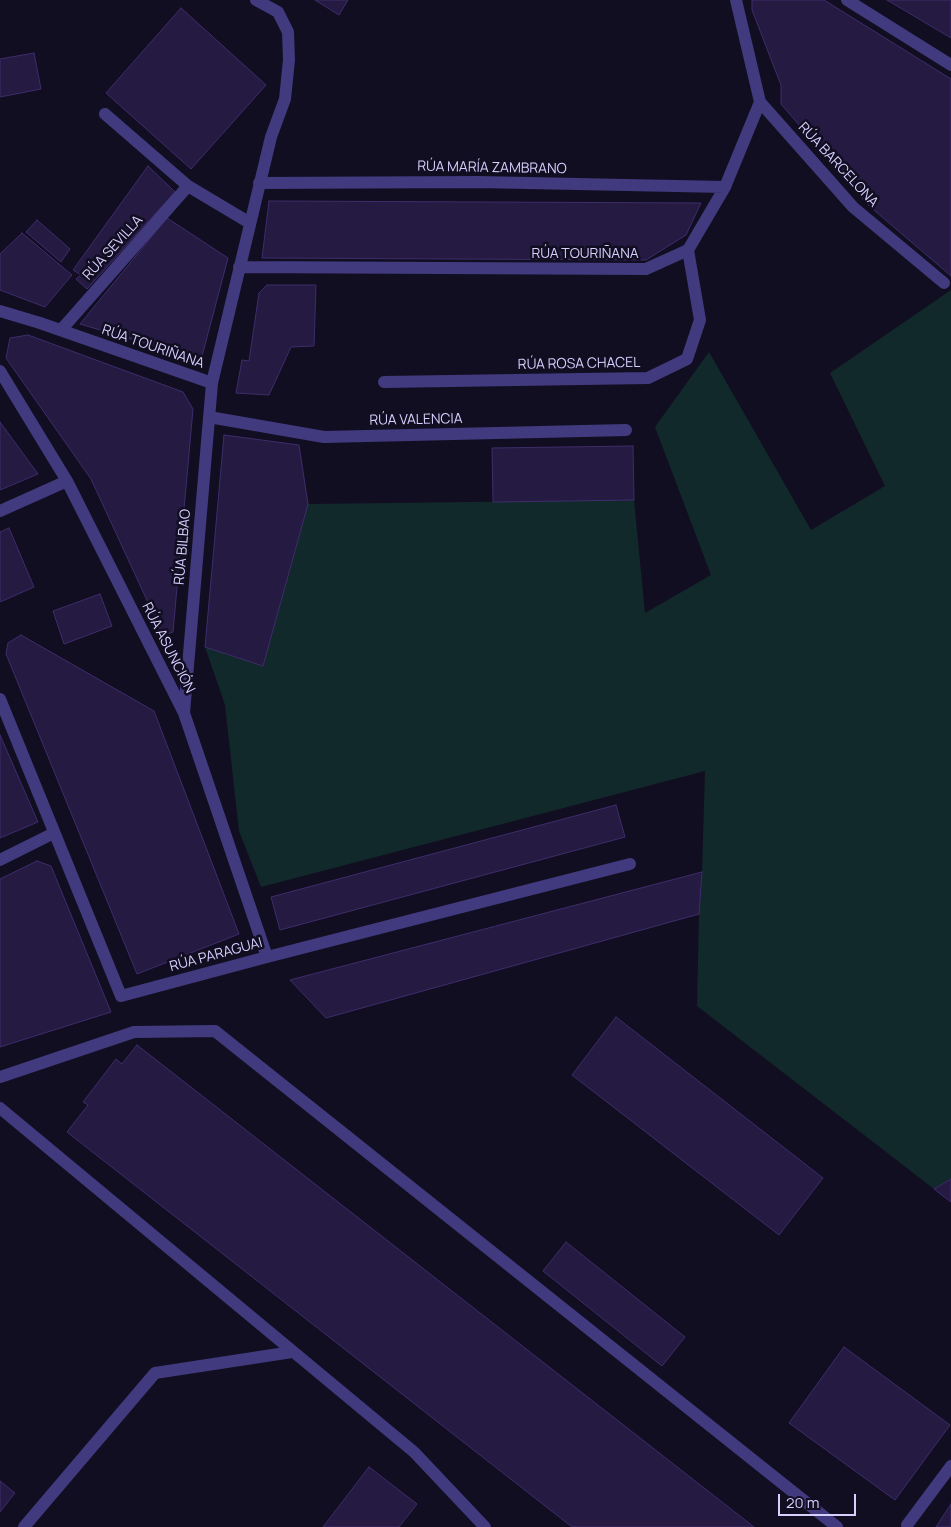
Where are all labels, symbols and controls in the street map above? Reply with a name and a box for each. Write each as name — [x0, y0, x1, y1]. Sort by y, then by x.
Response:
street label: RÚA BARCELONA — [795, 119, 881, 211]
street label: RÚA MARÍA ZAMBRANO — [417, 158, 567, 178]
street label: RÚA SEVILLA — [80, 212, 146, 284]
street label: RÚA TOURIÑANA — [531, 246, 639, 262]
street label: RÚA TOURIÑANA — [100, 322, 206, 372]
street label: RÚA ROSA CHACEL — [518, 355, 640, 373]
street label: RÚA VALENCIA — [369, 411, 463, 429]
street label: RÚA BILBAO — [171, 508, 195, 586]
street label: RÚA ASUNCIÓN — [138, 600, 198, 696]
street label: RÚA PARAGUAI — [168, 935, 264, 975]
scale bar — [781, 1484, 858, 1516]
text: 20 m — [786, 1492, 819, 1513]

